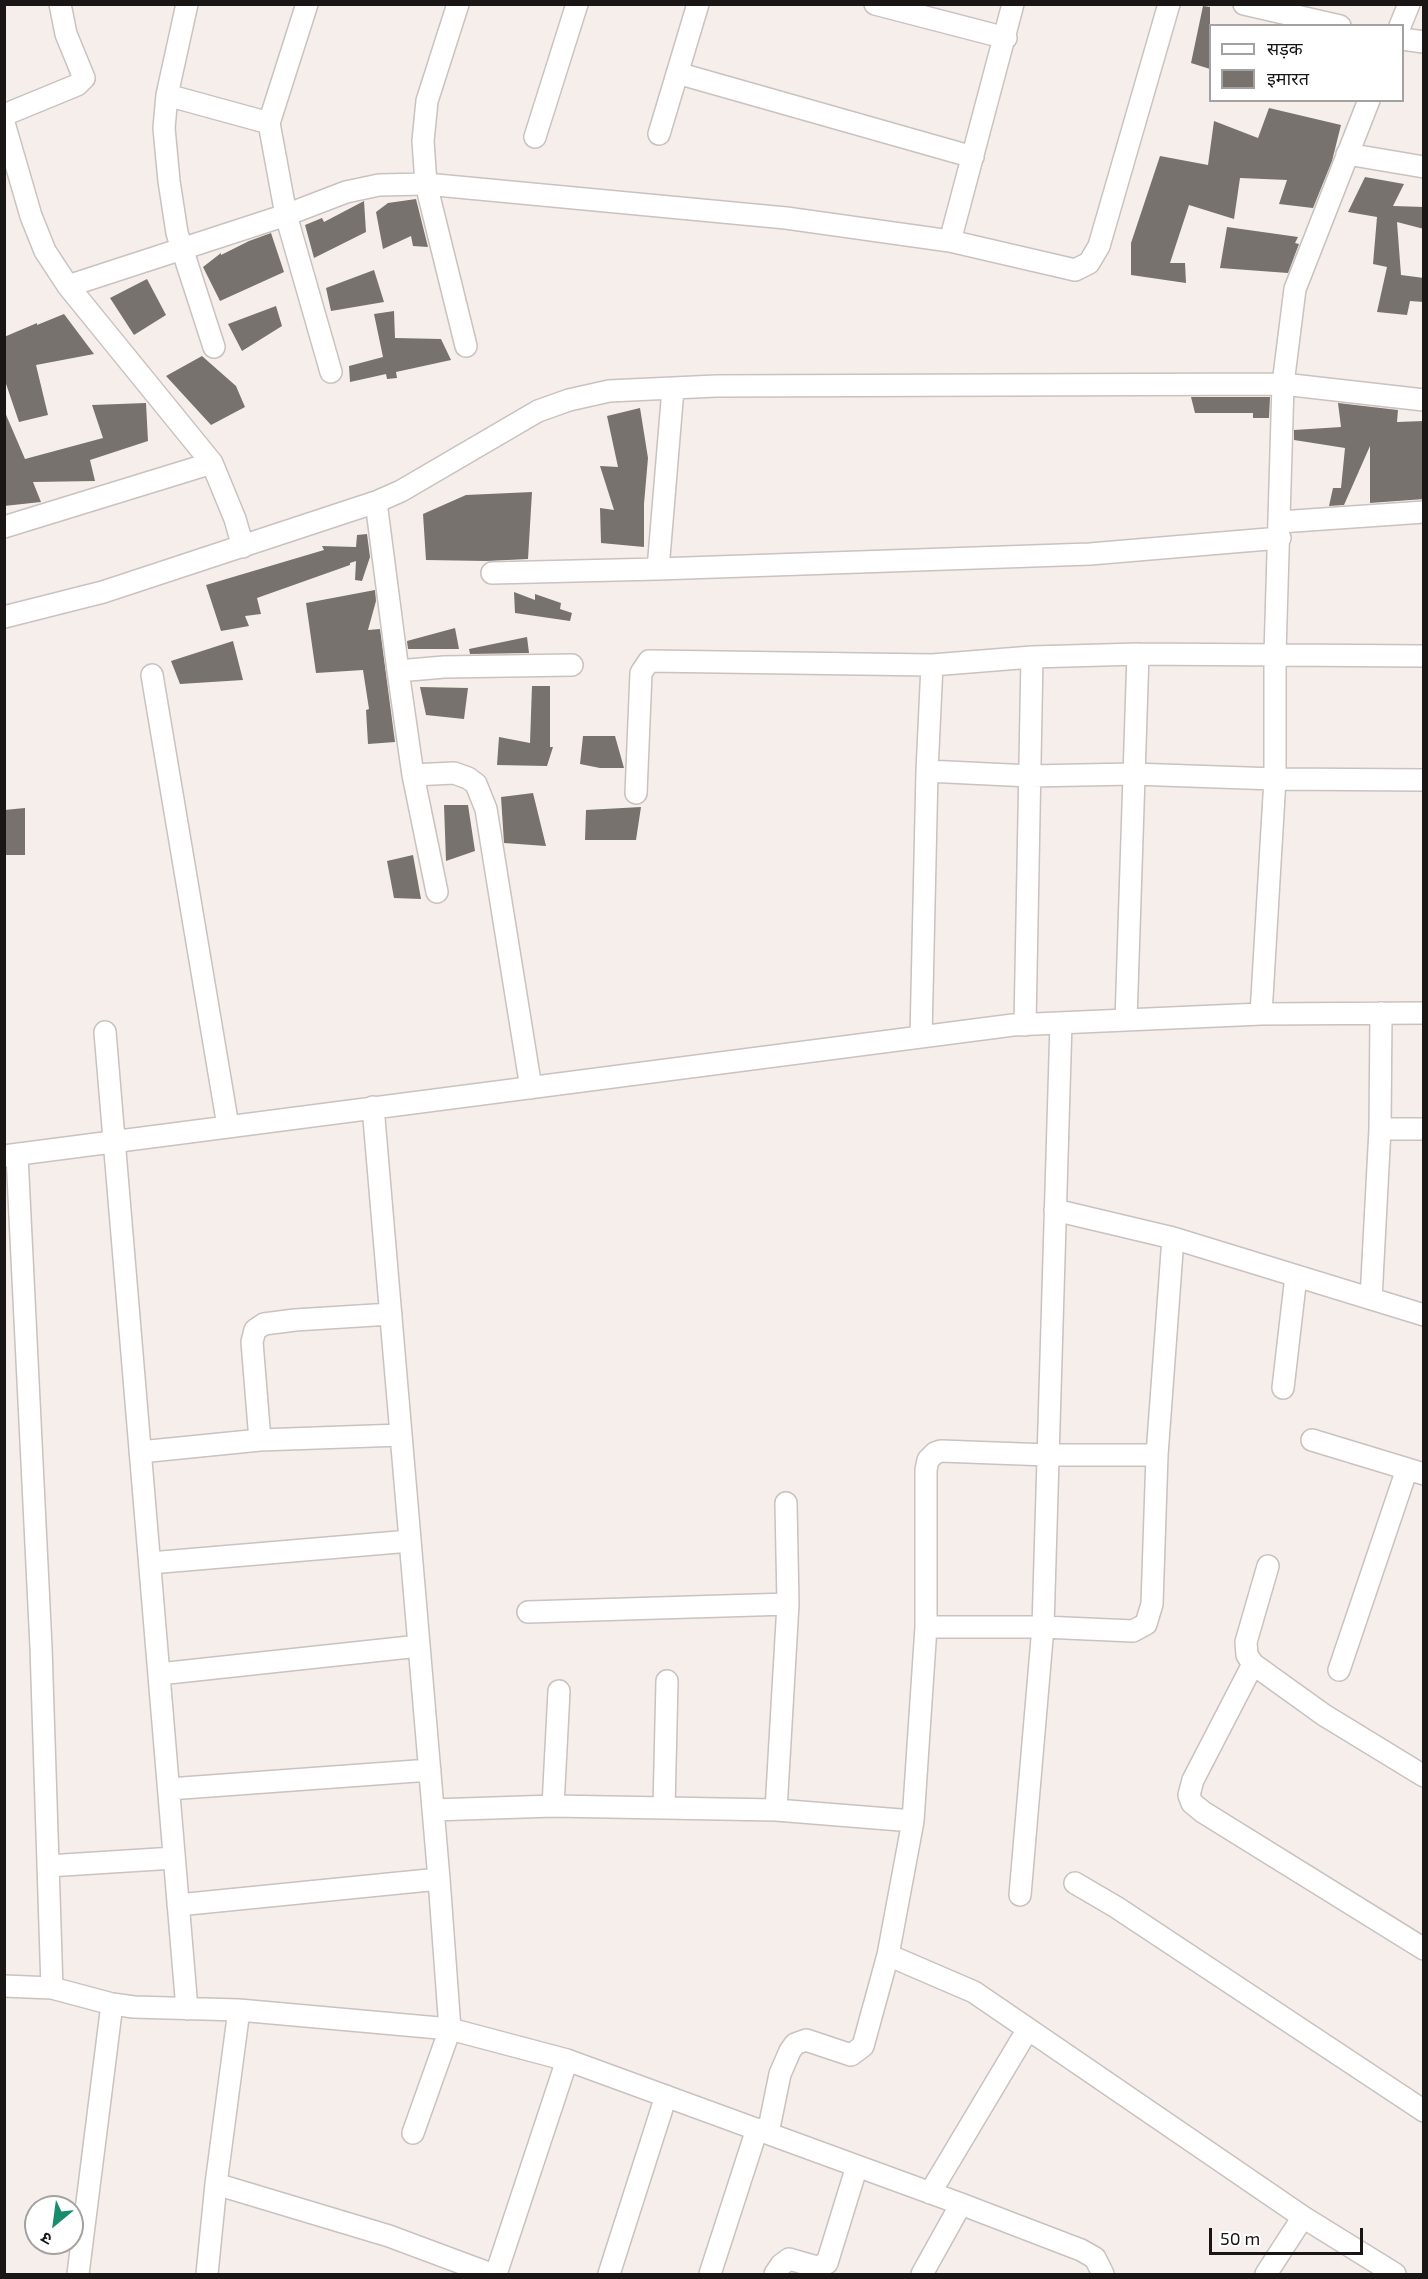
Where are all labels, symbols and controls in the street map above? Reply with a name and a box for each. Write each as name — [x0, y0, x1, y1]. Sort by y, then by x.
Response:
legend — [1209, 24, 1404, 102]
text: सड़क — [1267, 37, 1303, 59]
text: इमारत — [1267, 67, 1309, 89]
north arrow — [24, 2195, 84, 2255]
scale bar — [1212, 2216, 1366, 2254]
text: 50 m — [1220, 2227, 1260, 2249]
text: उ — [37, 2229, 55, 2250]

